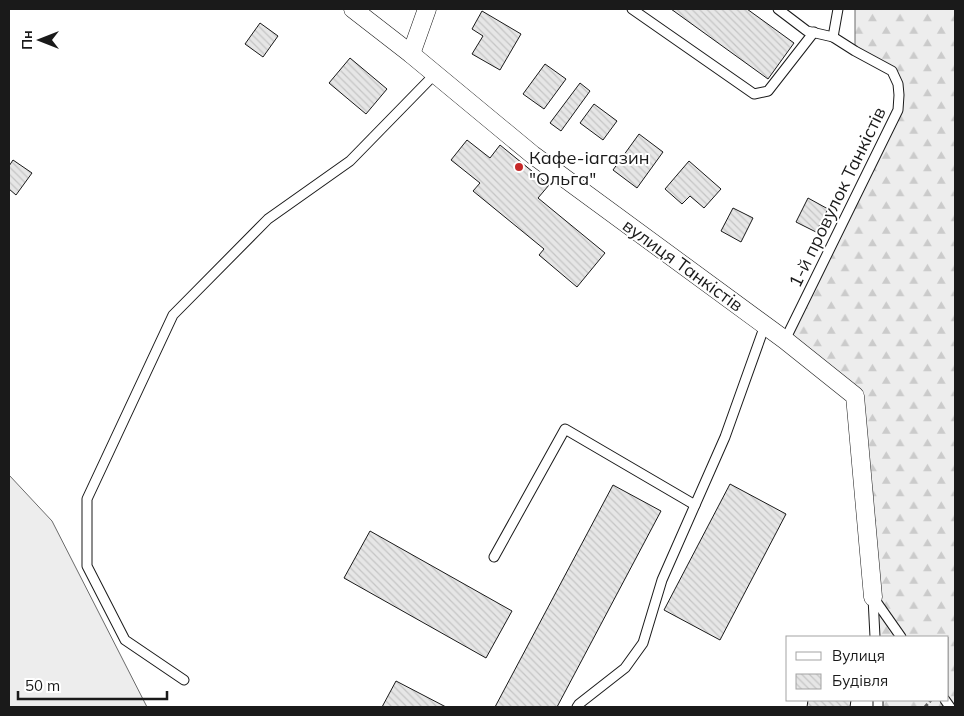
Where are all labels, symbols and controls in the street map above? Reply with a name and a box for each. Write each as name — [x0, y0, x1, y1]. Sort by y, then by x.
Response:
north arrow — [15, 15, 65, 65]
text: Пн — [18, 30, 36, 50]
street label: 1-й провулок Танкістів — [783, 103, 891, 291]
place label: Кафе-іагазин "Ольга" — [529, 146, 649, 190]
marker: Кафе-іагазин "Ольга" — [513, 161, 525, 173]
street label: вулиця Танкістів — [618, 214, 748, 316]
legend — [786, 636, 949, 701]
text: Вулиця — [832, 646, 885, 665]
scale bar — [18, 668, 166, 700]
text: Будівля — [832, 671, 888, 690]
text: 50 m — [25, 676, 60, 695]

